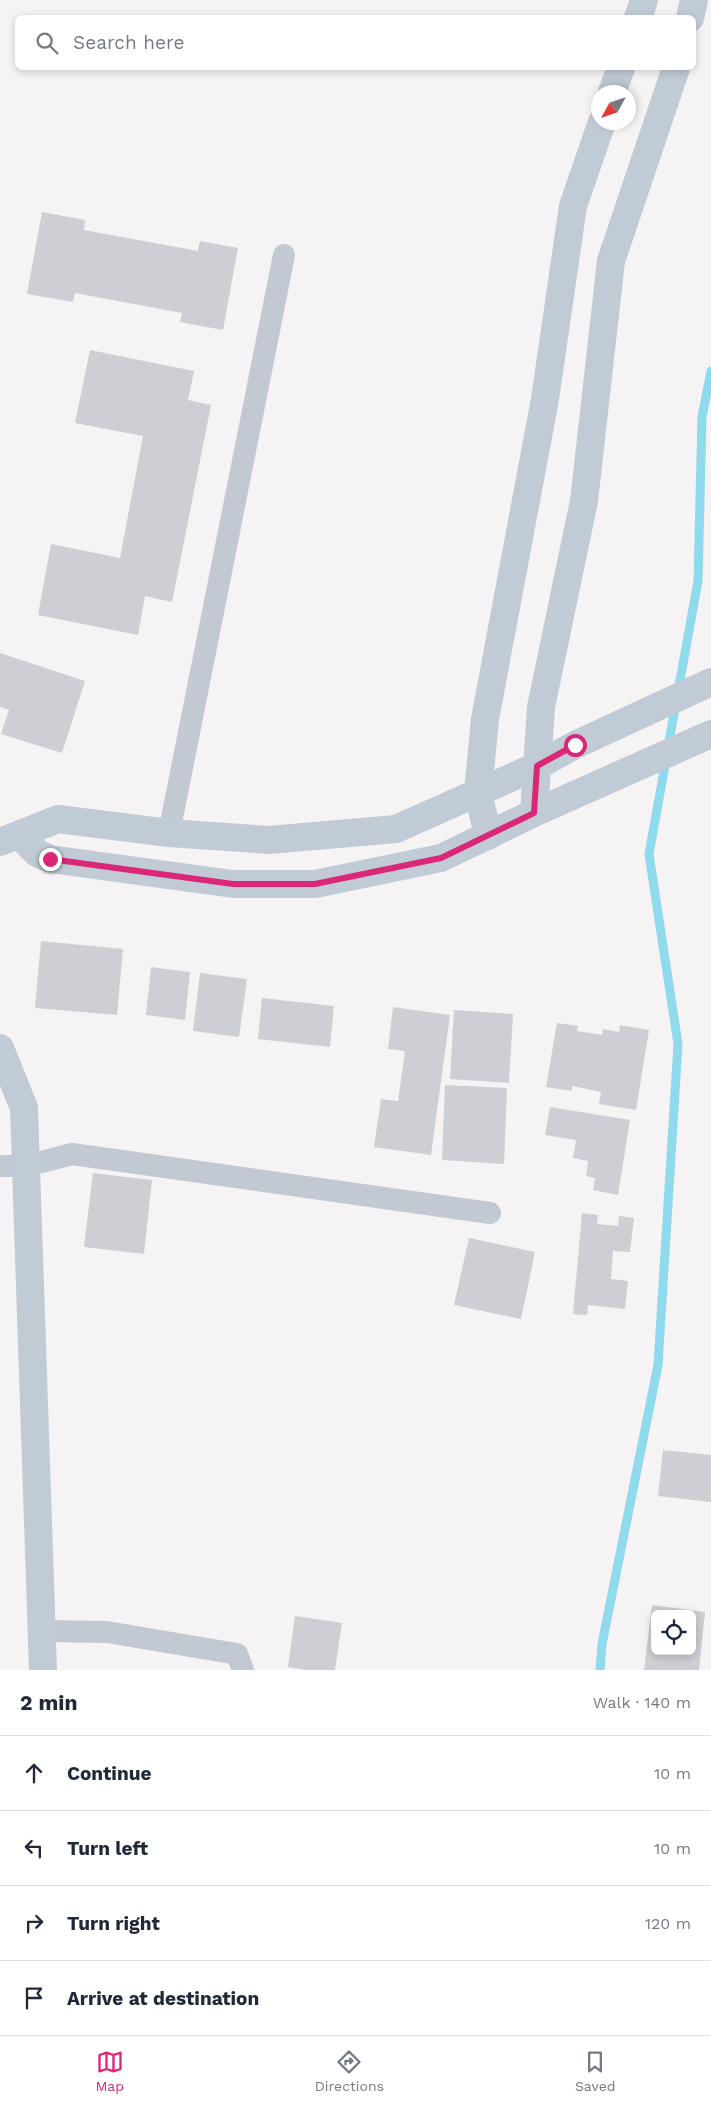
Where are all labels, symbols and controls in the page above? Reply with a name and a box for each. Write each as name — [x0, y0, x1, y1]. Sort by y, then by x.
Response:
search box — [15, 15, 696, 70]
icon: search — [33, 29, 61, 57]
text: Search here — [73, 31, 184, 54]
north arrow — [591, 85, 636, 130]
route start — [564, 734, 587, 757]
route end — [39, 848, 62, 871]
map controls — [651, 1610, 696, 1655]
button: locate — [651, 1610, 696, 1655]
text: 2 min — [20, 1690, 77, 1715]
text: Walk · 140 m — [593, 1693, 691, 1712]
icon: ahead — [20, 1759, 48, 1787]
text: Continue — [67, 1762, 151, 1785]
text: 10 m — [654, 1764, 691, 1783]
icon: left — [20, 1834, 48, 1862]
text: Turn left — [67, 1837, 148, 1860]
text: 10 m — [654, 1839, 691, 1858]
icon: right — [20, 1909, 48, 1937]
text: Turn right — [67, 1912, 160, 1935]
text: 120 m — [645, 1914, 691, 1933]
icon: arrive — [20, 1984, 48, 2012]
text: Arrive at destination — [67, 1987, 259, 2010]
tab: Map — [95, 2048, 124, 2094]
tab: Directions — [315, 2048, 384, 2094]
tab: Saved — [575, 2048, 616, 2094]

